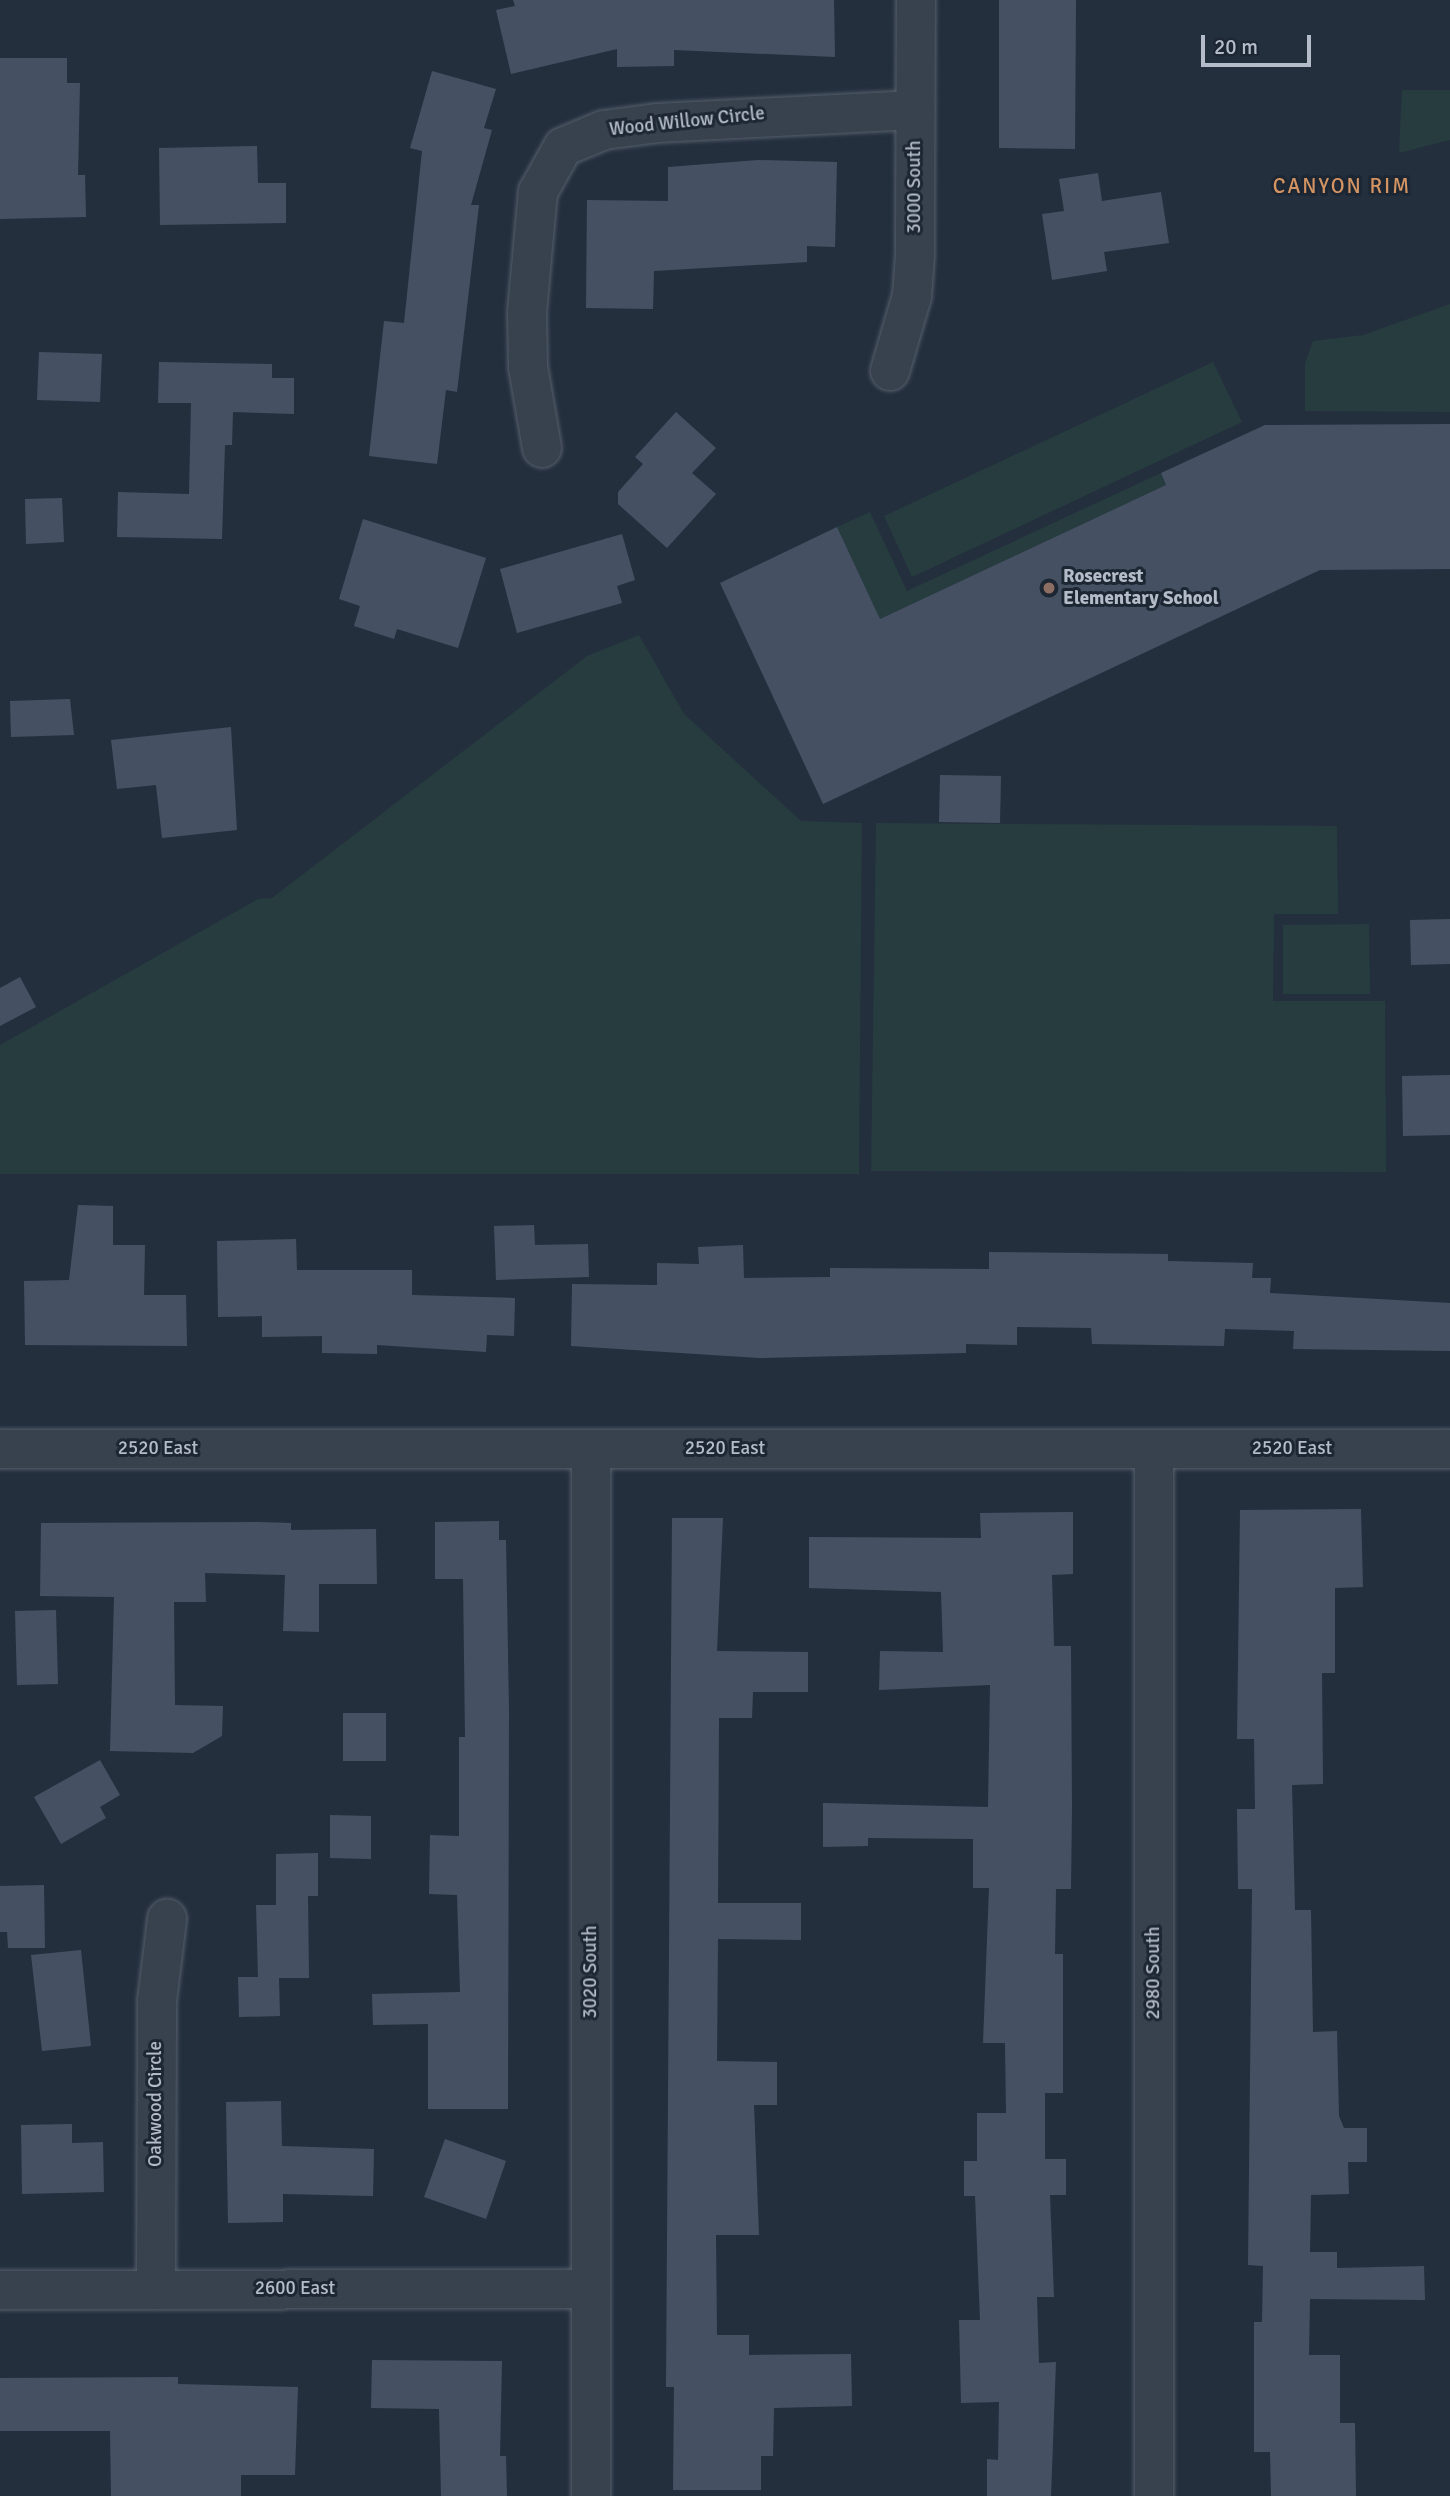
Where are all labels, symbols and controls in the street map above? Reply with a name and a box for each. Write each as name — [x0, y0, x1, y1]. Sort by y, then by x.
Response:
scale bar — [1205, 21, 1315, 65]
text: 20 m — [1214, 34, 1258, 60]
street label: Wood Willow Circle — [608, 103, 766, 141]
street label: 3000 South — [904, 140, 926, 234]
district label: CANYON RIM — [1274, 173, 1410, 199]
place label: Rosecrest Elementary School — [1063, 566, 1219, 610]
marker: Rosecrest Elementary School — [1041, 580, 1057, 596]
street label: 2520 East — [118, 1438, 198, 1460]
street label: 2520 East — [685, 1438, 765, 1460]
street label: 2520 East — [1252, 1438, 1332, 1460]
street label: 3020 South — [580, 1925, 602, 2019]
street label: 2980 South — [1143, 1926, 1165, 2020]
street label: Oakwood Circle — [145, 2041, 167, 2167]
street label: 2600 East — [255, 2278, 335, 2300]

